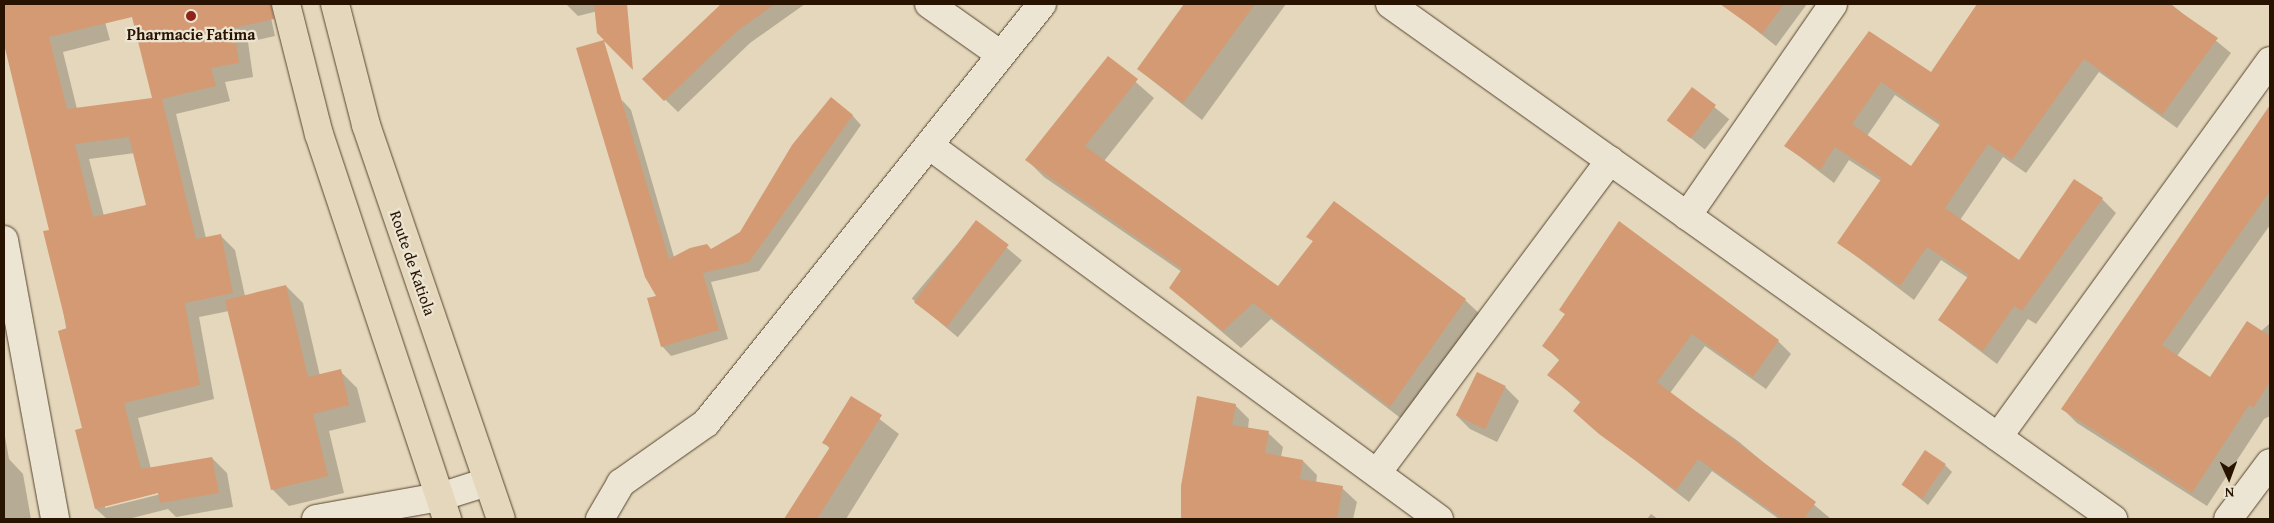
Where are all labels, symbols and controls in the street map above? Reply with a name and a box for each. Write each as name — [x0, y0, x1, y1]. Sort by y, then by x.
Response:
marker: Pharmacie Fatima — [185, 10, 197, 22]
place label: Pharmacie Fatima — [127, 24, 255, 44]
street label: Route de Katiola — [386, 208, 440, 318]
north arrow — [2204, 453, 2254, 503]
text: N — [2225, 483, 2235, 503]

